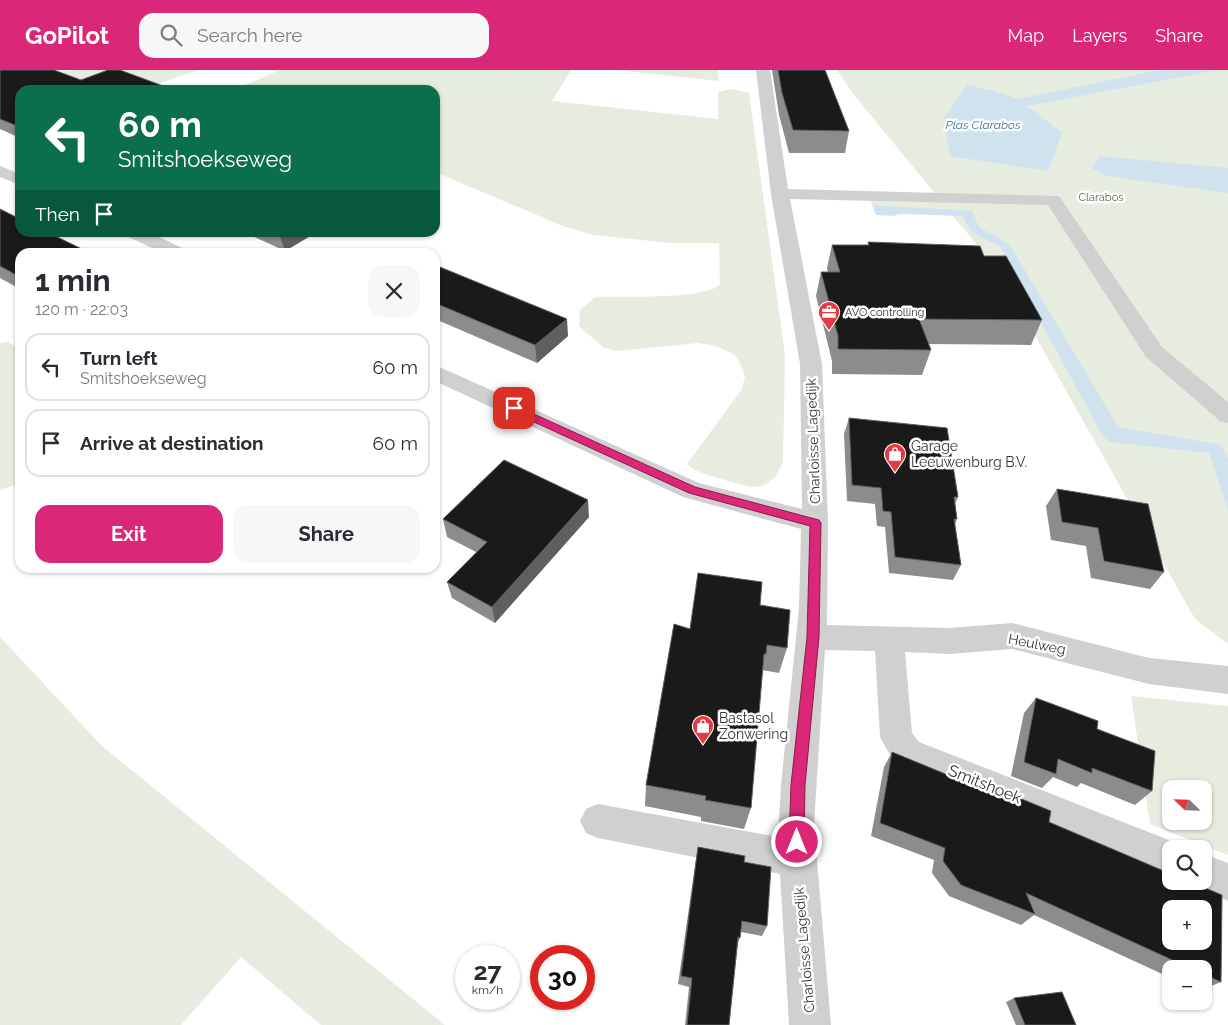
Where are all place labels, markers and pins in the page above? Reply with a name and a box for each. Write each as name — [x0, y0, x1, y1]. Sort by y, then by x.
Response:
office icon: AVO controlling — [817, 300, 841, 331]
place label: AVO controlling — [845, 306, 924, 319]
pin — [493, 387, 535, 429]
place label: Garage Leeuwenburg B.V. — [911, 438, 1027, 470]
shop icon: Garage Leeuwenburg B.V. — [883, 442, 907, 473]
place label: Bastasol Zonwering — [719, 710, 788, 742]
shop icon: Bastasol Zonwering — [691, 714, 715, 745]

